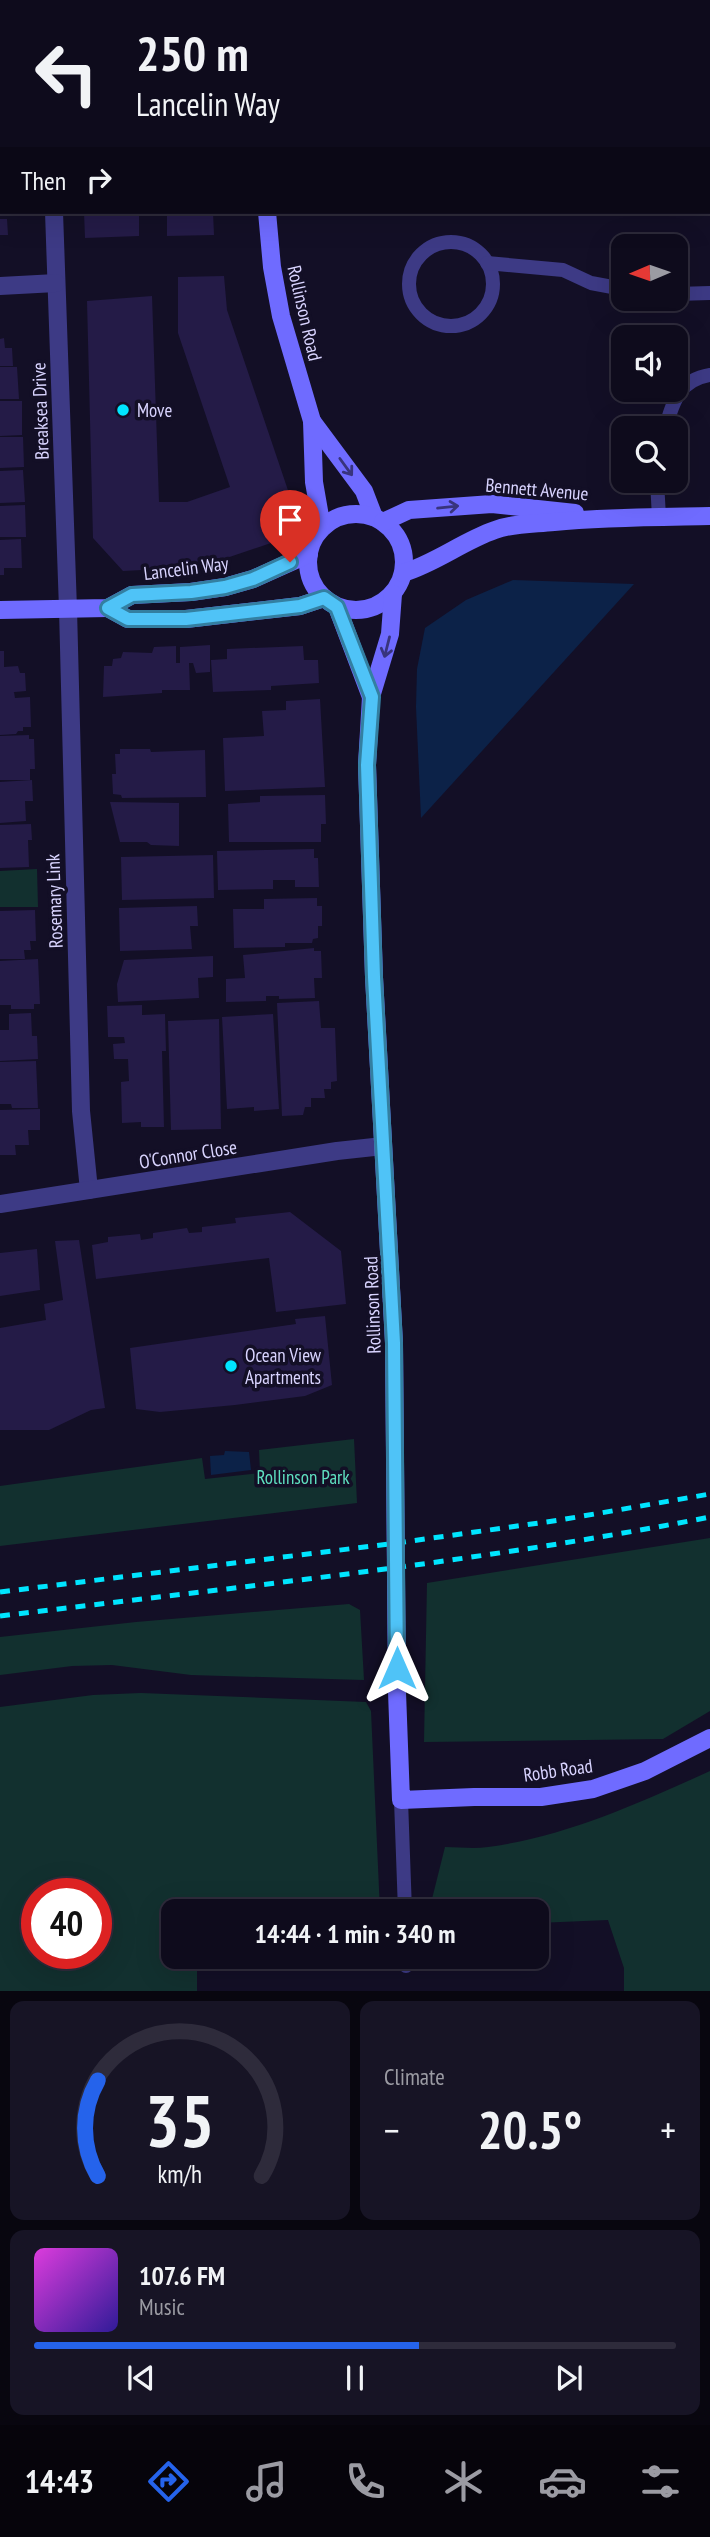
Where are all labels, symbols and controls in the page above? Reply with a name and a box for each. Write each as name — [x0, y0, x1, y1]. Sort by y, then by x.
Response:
text: 250 m — [136, 21, 249, 85]
icon: left — [21, 28, 112, 119]
text: Lancelin Way — [136, 83, 280, 125]
icon: right — [80, 161, 118, 199]
text: Then — [21, 164, 66, 197]
north arrow — [611, 234, 688, 312]
map controls — [611, 234, 688, 493]
street label: Rollinson Road — [282, 263, 328, 363]
button: sound — [611, 325, 688, 402]
street label: Breaksea Drive — [26, 362, 54, 460]
place label: Move — [137, 398, 172, 422]
marker: Move — [115, 402, 131, 418]
button: search — [611, 416, 688, 493]
one-way arrow — [339, 457, 354, 476]
street label: Bennett Avenue — [484, 473, 590, 505]
pin — [260, 490, 320, 562]
icon: arrive — [271, 501, 309, 539]
one-way arrow — [437, 501, 459, 514]
street label: Lancelin Way — [142, 551, 231, 585]
one-way arrow — [380, 635, 393, 658]
street label: Rosemary Link — [40, 853, 68, 949]
street label: O'Connor Close — [137, 1134, 239, 1174]
street label: Rollinson Road — [358, 1256, 386, 1354]
place label: Ocean View Apartments — [245, 1343, 322, 1389]
marker: Ocean View Apartments — [223, 1358, 239, 1374]
park label: Rollinson Park — [256, 1465, 350, 1489]
position arrow — [360, 1631, 434, 1705]
street label: Robb Road — [522, 1753, 594, 1787]
speed limit sign: 40 — [21, 1878, 112, 1969]
text: 14:44 · 1 min · 340 m — [255, 1917, 455, 1950]
text: Climate — [384, 2062, 445, 2091]
text: 35 — [145, 2073, 215, 2167]
text: 20.5° — [478, 2096, 582, 2163]
text: − — [384, 2105, 400, 2154]
text: + — [660, 2105, 676, 2154]
text: km/h — [158, 2158, 202, 2190]
text: 107.6 FM — [139, 2259, 225, 2292]
text: Music — [139, 2292, 185, 2321]
icon: previous — [122, 2359, 160, 2397]
icon: pause — [336, 2359, 374, 2397]
icon: next — [550, 2359, 588, 2397]
icon: directions — [144, 2457, 193, 2506]
icon: music — [242, 2457, 291, 2506]
icon: phone — [341, 2457, 390, 2506]
icon: climate — [439, 2457, 488, 2506]
icon: car — [538, 2457, 587, 2506]
icon: filters — [636, 2457, 685, 2506]
text: 14:43 — [25, 2460, 94, 2502]

